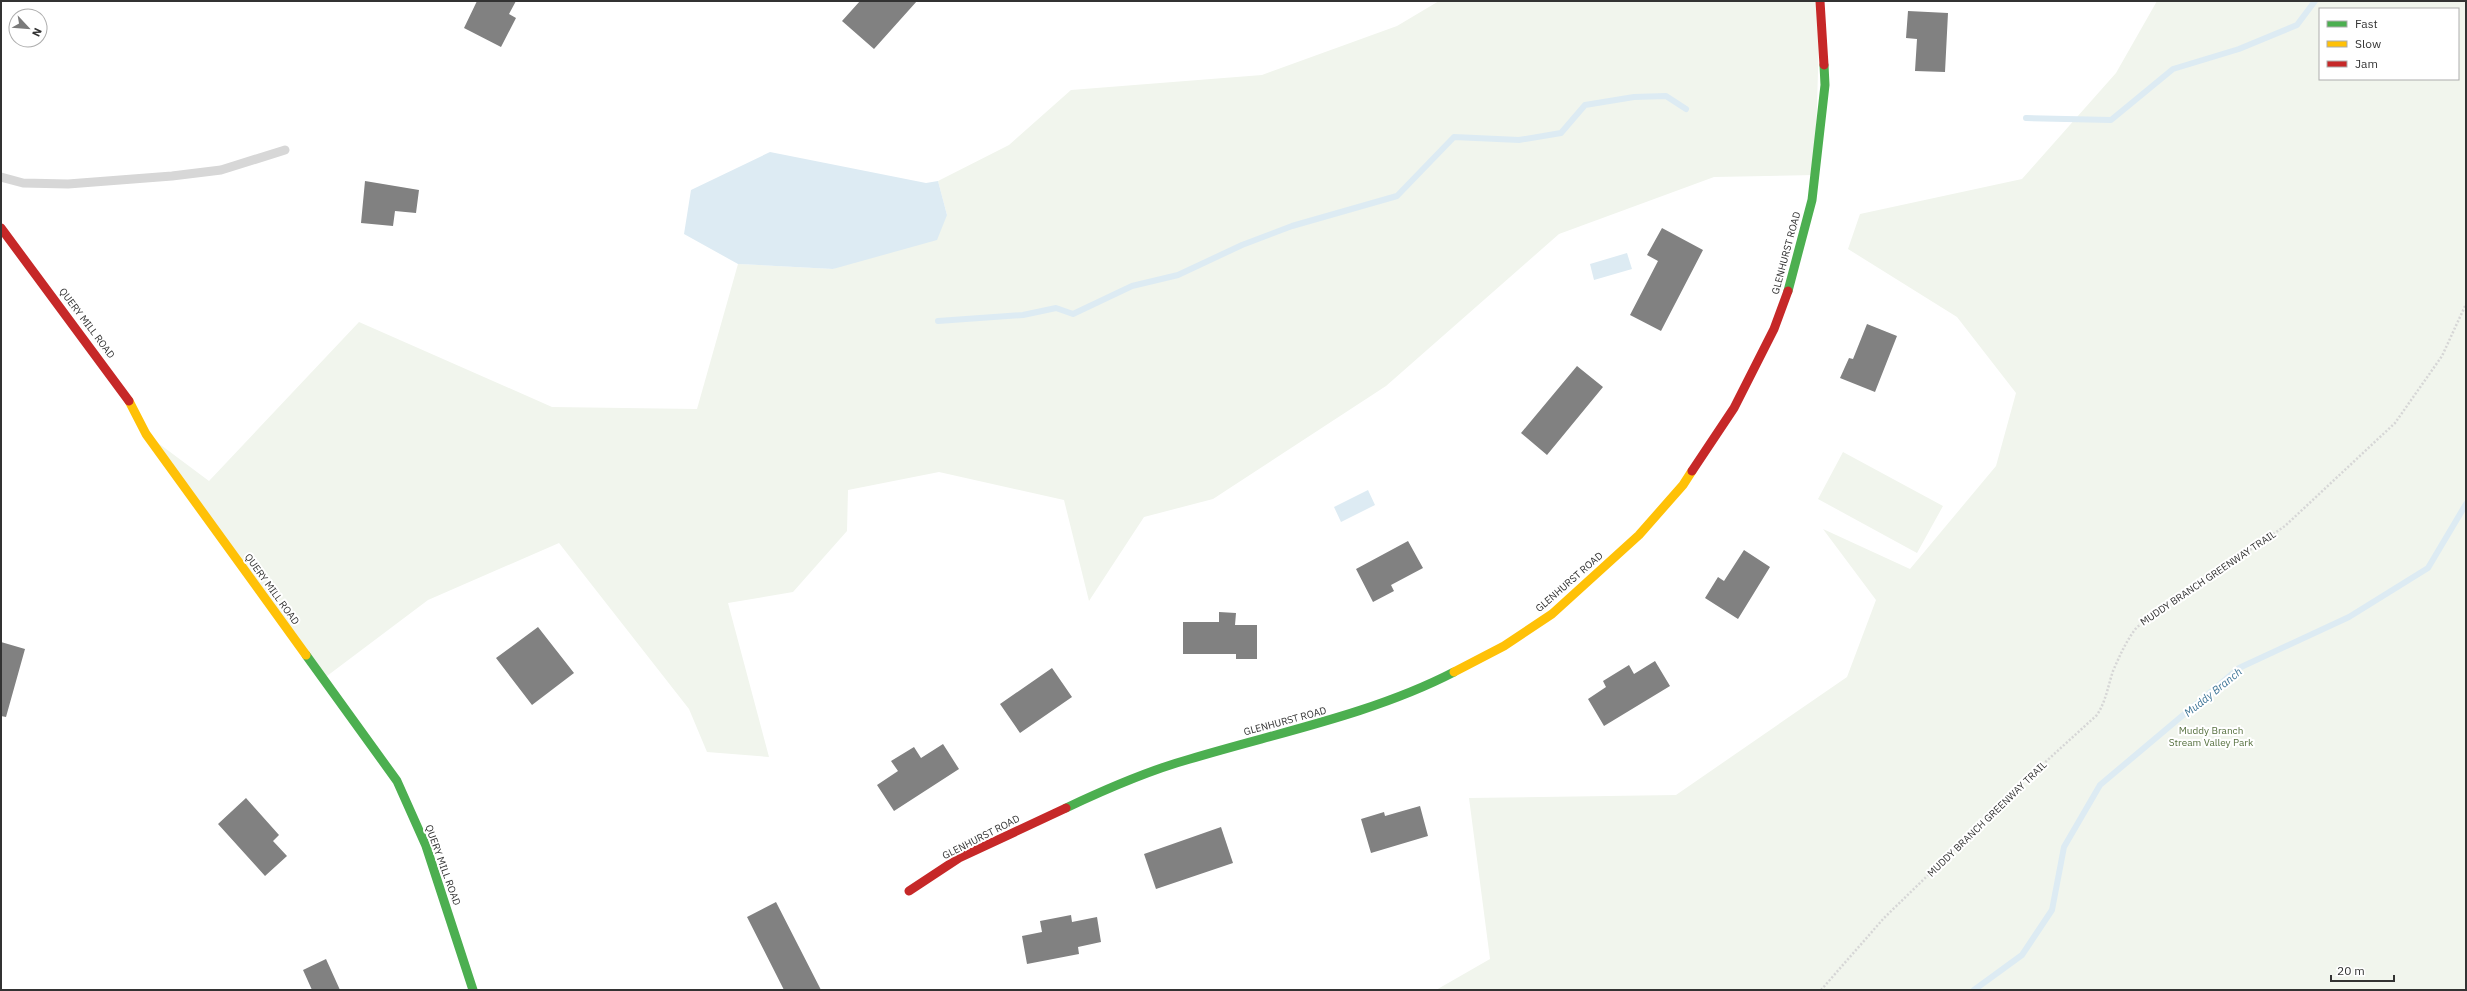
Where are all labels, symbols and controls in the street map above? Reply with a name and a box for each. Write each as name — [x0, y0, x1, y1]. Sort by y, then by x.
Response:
north arrow — [8, 8, 48, 48]
legend — [2319, 8, 2459, 80]
text: Fast — [2355, 16, 2378, 31]
text: N — [29, 26, 45, 39]
text: Slow — [2355, 36, 2381, 51]
text: Jam — [2355, 56, 2378, 71]
street label: GLENHURST ROAD — [1769, 210, 1803, 296]
street label: QUERY MILL ROAD — [56, 285, 118, 361]
street label: MUDDY BRANCH GREENWAY TRAIL — [2138, 528, 2278, 628]
street label: GLENHURST ROAD — [1533, 549, 1606, 615]
street label: QUERY MILL ROAD — [242, 551, 302, 627]
water label: Muddy Branch — [2181, 664, 2245, 720]
street label: GLENHURST ROAD — [1242, 704, 1328, 738]
park label: Muddy Branch Stream Valley Park — [2169, 724, 2254, 749]
street label: MUDDY BRANCH GREENWAY TRAIL — [1925, 758, 2049, 880]
street label: GLENHURST ROAD — [940, 812, 1022, 862]
street label: QUERY MILL ROAD — [422, 823, 464, 907]
scale bar — [2331, 957, 2394, 983]
text: 20 m — [2337, 963, 2365, 978]

